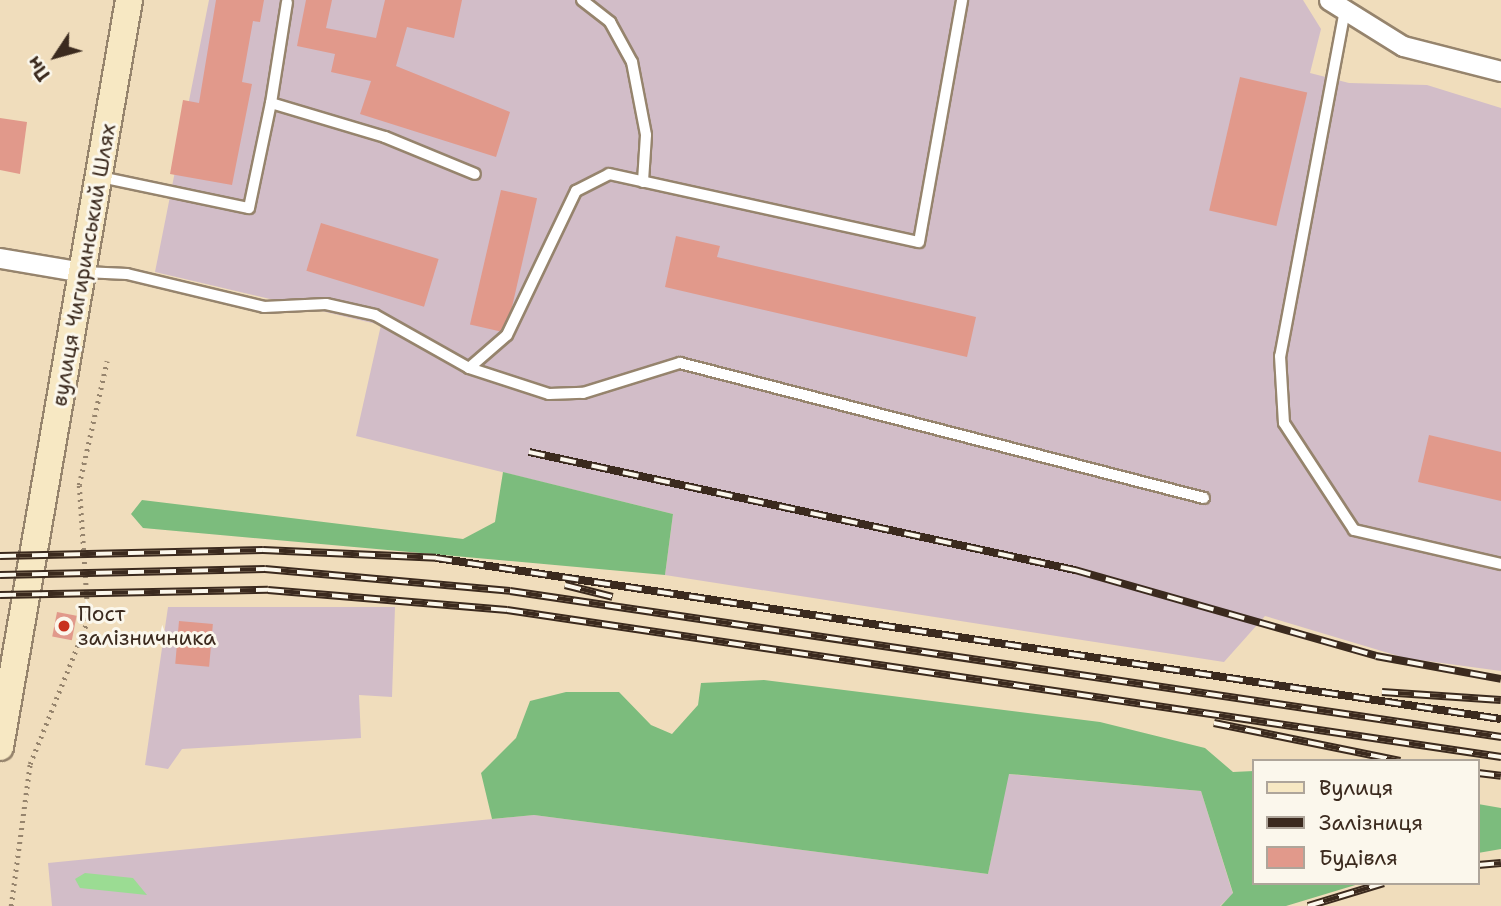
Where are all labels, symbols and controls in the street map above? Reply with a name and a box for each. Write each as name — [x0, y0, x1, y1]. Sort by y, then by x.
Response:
north arrow — [21, 21, 91, 91]
text: Пн — [21, 51, 56, 86]
street label: вулиця Чигиринський Шлях — [47, 122, 121, 408]
place label: Пост залізничника — [78, 601, 216, 651]
marker: Пост залізничника — [56, 618, 72, 634]
legend — [1252, 759, 1480, 885]
text: Вулиця — [1319, 774, 1393, 802]
text: Залізниця — [1319, 809, 1423, 837]
text: Будівля — [1319, 844, 1398, 872]

